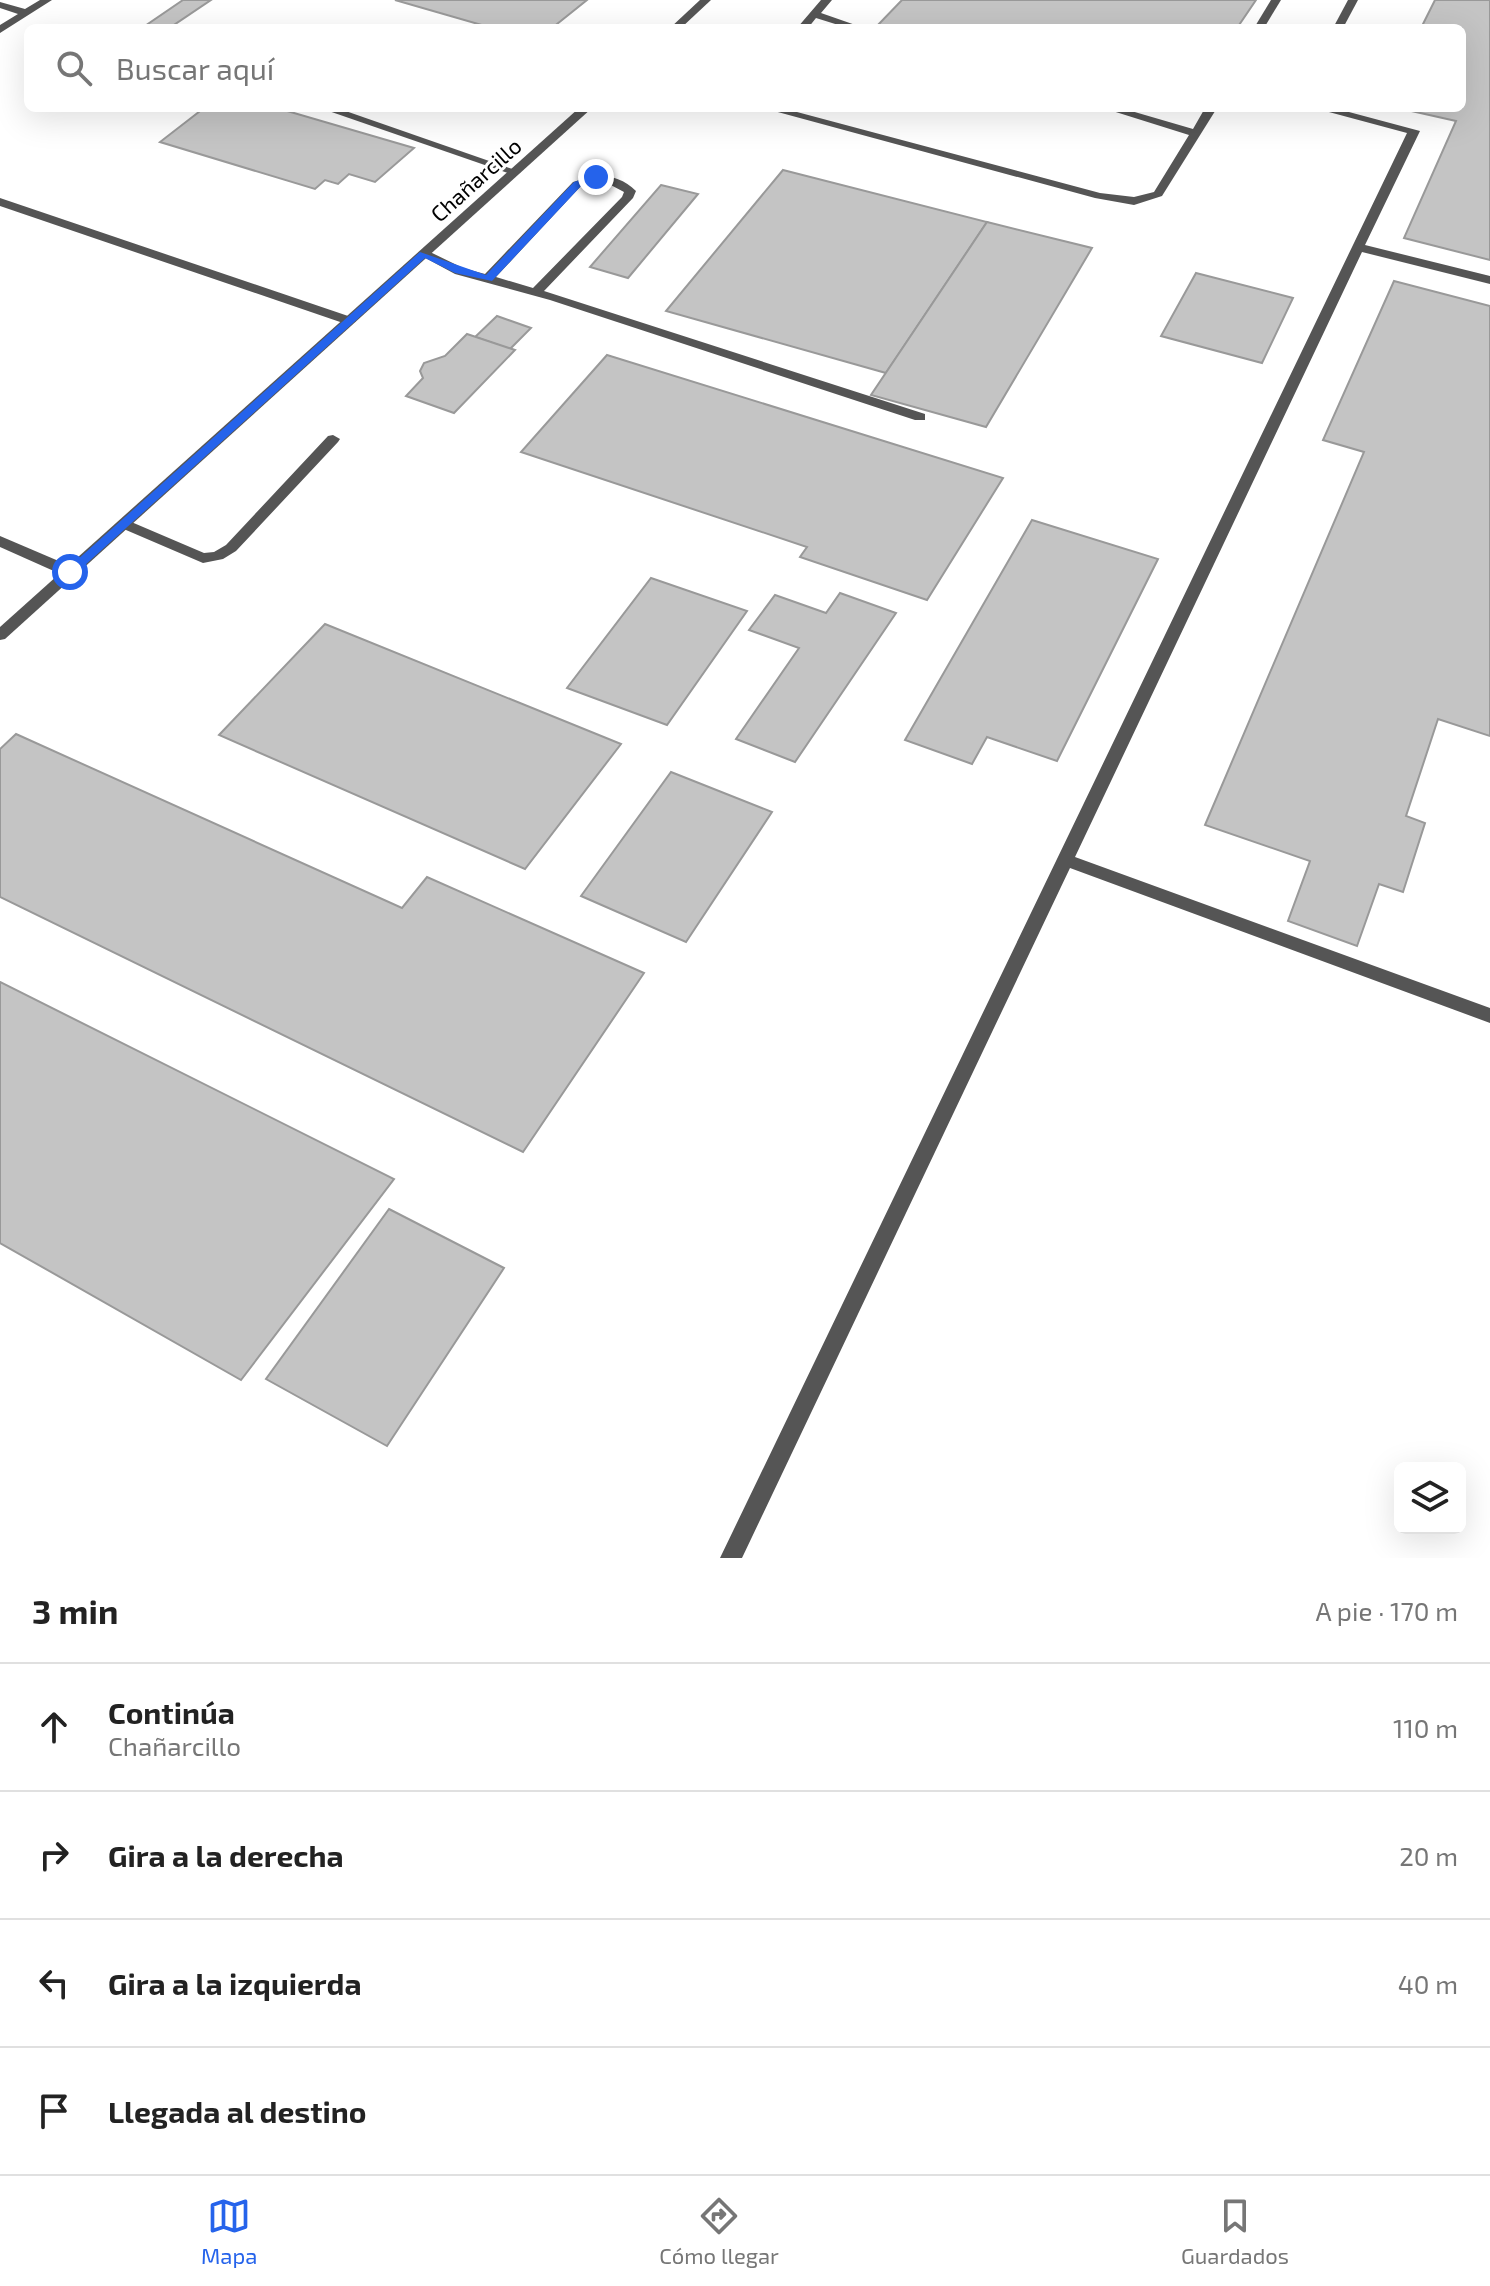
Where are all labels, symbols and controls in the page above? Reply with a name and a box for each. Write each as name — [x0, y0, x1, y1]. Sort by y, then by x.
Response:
search box — [24, 24, 1466, 112]
icon: search — [52, 46, 96, 90]
text: Buscar aquí — [116, 50, 274, 86]
street label: Chañarcillo — [425, 132, 526, 227]
route end — [578, 159, 614, 195]
route start — [52, 554, 88, 590]
map controls — [1394, 1462, 1466, 1534]
button: layers — [1394, 1462, 1466, 1534]
text: 3 min — [32, 1590, 118, 1631]
text: A pie · 170 m — [1316, 1595, 1458, 1626]
text: Continúa — [108, 1694, 235, 1730]
icon: ahead — [32, 1705, 76, 1749]
text: 110 m — [1393, 1712, 1458, 1743]
text: Chañarcillo — [108, 1730, 241, 1761]
icon: right — [32, 1833, 76, 1877]
text: Gira a la derecha — [108, 1837, 344, 1873]
text: 20 m — [1399, 1840, 1458, 1871]
icon: left — [32, 1961, 76, 2005]
text: Gira a la izquierda — [108, 1965, 362, 2001]
text: 40 m — [1398, 1968, 1458, 1999]
icon: arrive — [32, 2089, 76, 2133]
text: Llegada al destino — [108, 2093, 367, 2129]
tab: Mapa — [201, 2194, 257, 2268]
tab: Cómo llegar — [659, 2194, 779, 2268]
tab: Guardados — [1181, 2194, 1289, 2268]

